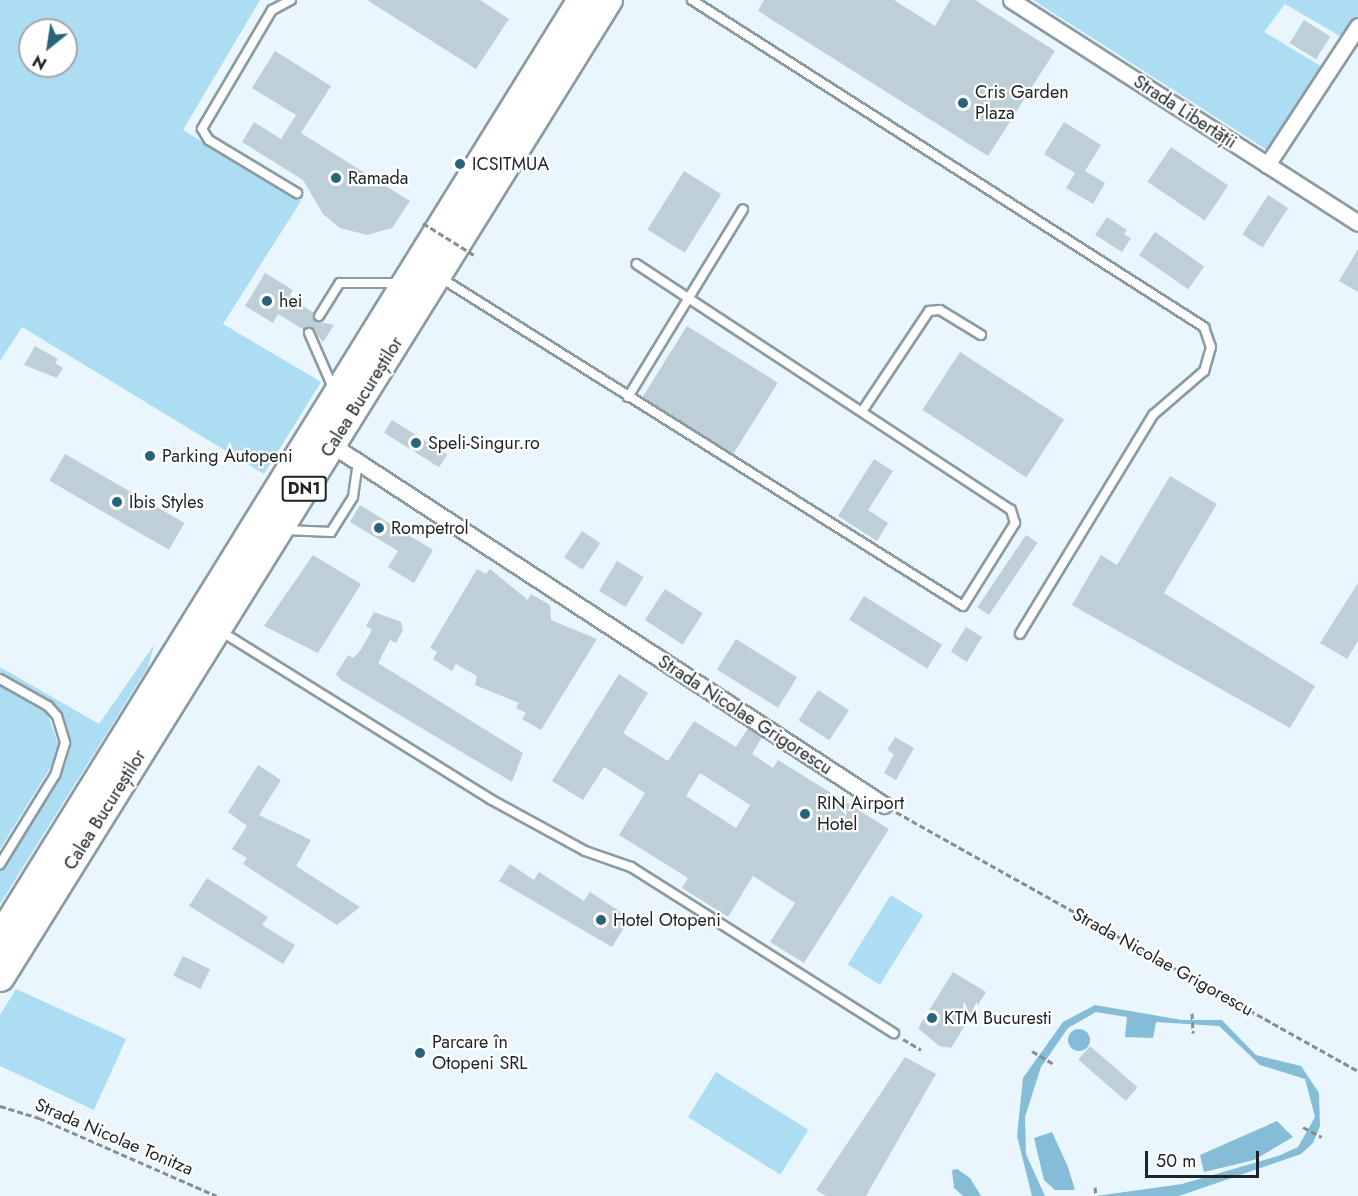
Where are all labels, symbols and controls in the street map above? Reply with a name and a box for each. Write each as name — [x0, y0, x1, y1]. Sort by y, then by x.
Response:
north arrow — [18, 18, 78, 78]
text: N — [28, 49, 51, 75]
street label: Strada Libertății — [1129, 71, 1241, 153]
place label: Cris Garden Plaza — [975, 82, 1069, 124]
marker: Cris Garden Plaza — [956, 96, 970, 110]
place label: ICSITMUA — [472, 153, 549, 175]
marker: ICSITMUA — [453, 157, 467, 171]
place label: Ramada — [348, 167, 408, 189]
marker: Ramada — [329, 171, 343, 185]
place label: hei — [279, 290, 302, 312]
marker: hei — [260, 294, 274, 308]
street label: Calea Bucureștilor — [316, 333, 408, 461]
place label: Speli-Singur.ro — [428, 432, 540, 454]
marker: Speli-Singur.ro — [409, 436, 423, 450]
place label: Parking Autopeni — [162, 445, 293, 467]
marker: Parking Autopeni — [143, 449, 157, 463]
road number: DN1 — [282, 476, 326, 502]
place label: Ibis Styles — [129, 491, 204, 513]
marker: Ibis Styles — [110, 495, 124, 509]
place label: Rompetrol — [391, 517, 469, 539]
marker: Rompetrol — [372, 521, 386, 535]
street label: Strada Nicolae Grigorescu — [654, 651, 836, 779]
street label: Calea Bucureștilor — [59, 746, 151, 874]
place label: RIN Airport Hotel — [817, 793, 904, 836]
marker: RIN Airport Hotel — [798, 807, 812, 821]
street label: Strada Nicolae Grigorescu — [1069, 903, 1257, 1021]
place label: Hotel Otopeni — [613, 909, 721, 931]
marker: Hotel Otopeni — [594, 913, 608, 927]
place label: KTM Bucuresti — [944, 1007, 1052, 1029]
marker: KTM Bucuresti — [925, 1011, 939, 1025]
place label: Parcare în Otopeni SRL — [432, 1032, 527, 1074]
marker: Parcare în Otopeni SRL — [413, 1046, 427, 1060]
street label: Strada Nicolae Tonitza — [32, 1094, 196, 1180]
scale bar — [1148, 1139, 1262, 1177]
text: 50 m — [1156, 1148, 1196, 1174]

